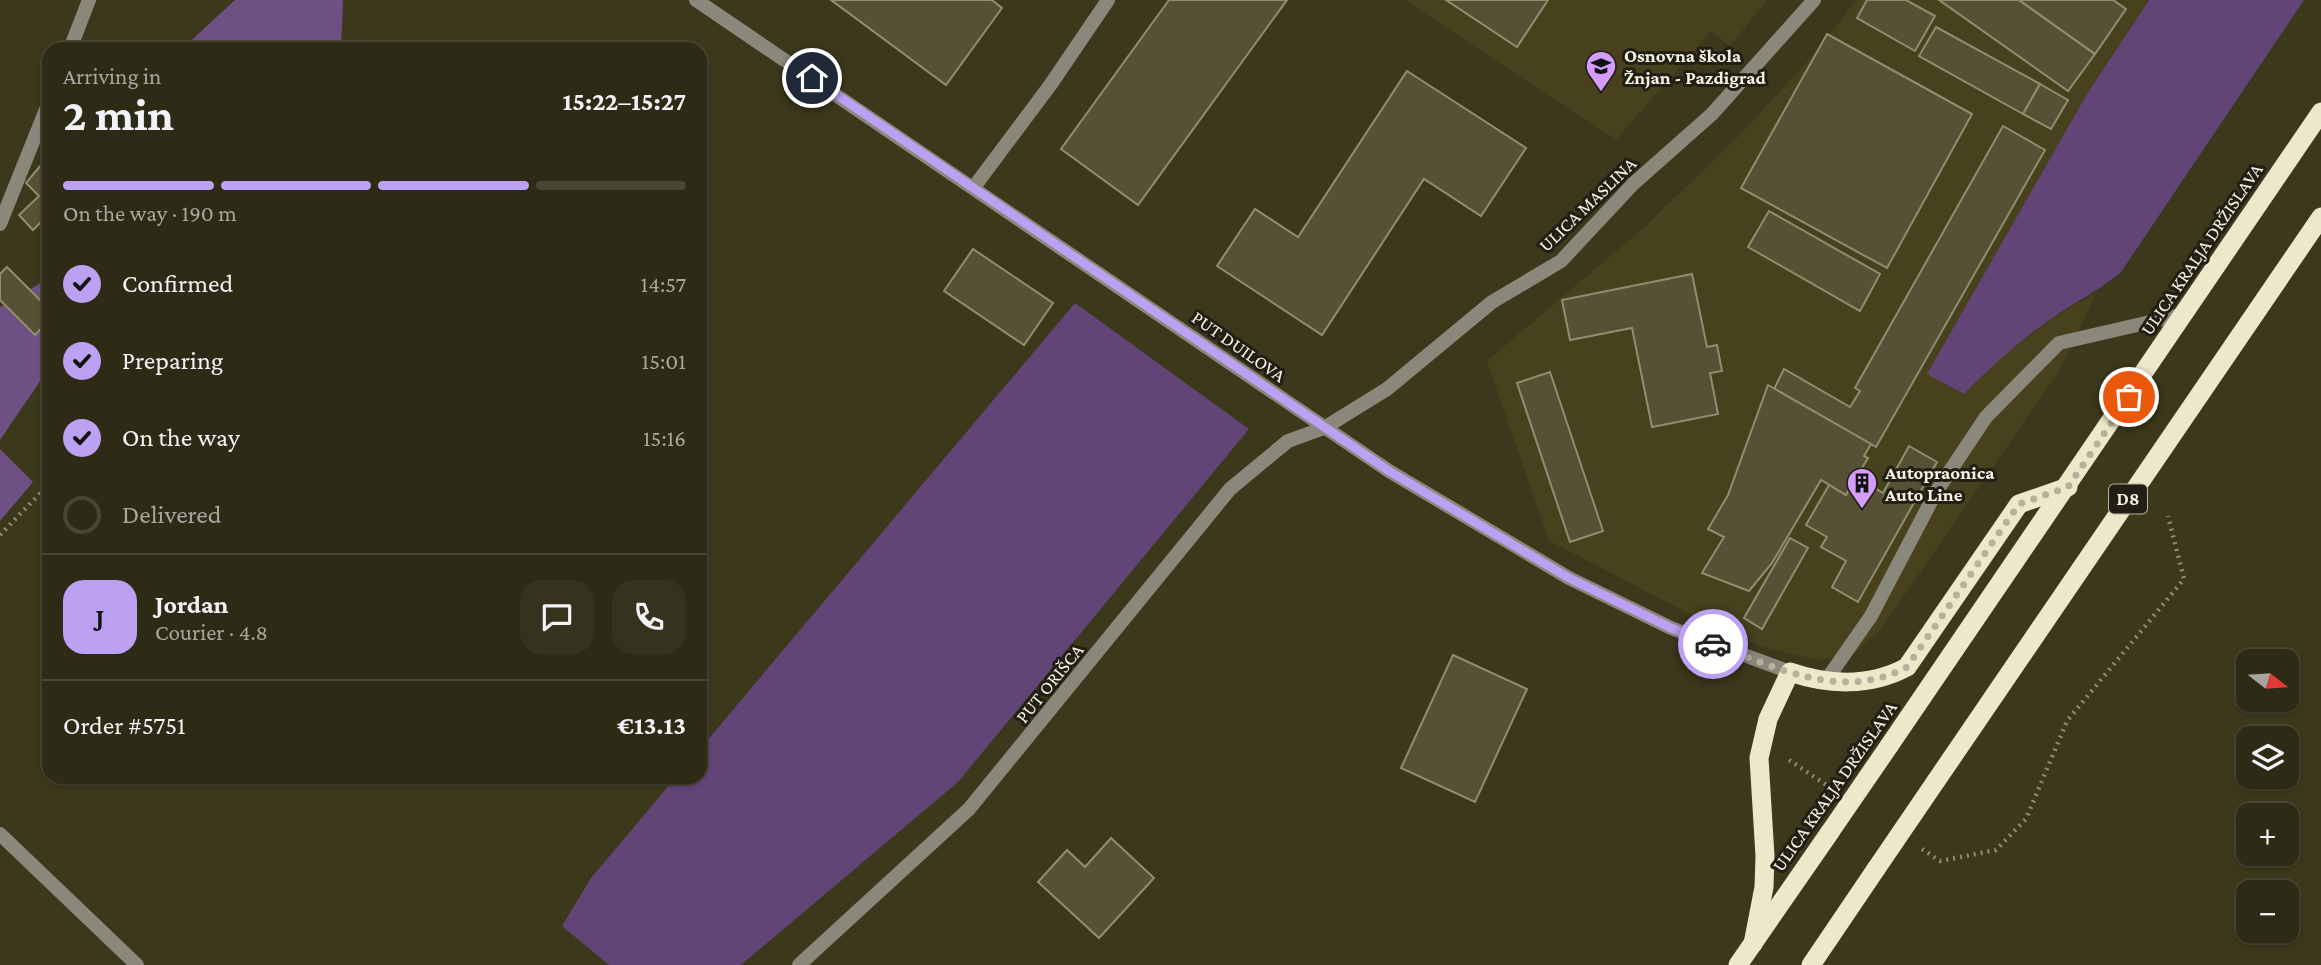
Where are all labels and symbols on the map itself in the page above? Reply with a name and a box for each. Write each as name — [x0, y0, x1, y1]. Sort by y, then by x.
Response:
place label: Osnovna škola Žnjan - Pazdigrad — [1624, 45, 1766, 89]
pin — [782, 48, 842, 108]
school or university icon: Osnovna škola Žnjan - Pazdigrad — [1584, 49, 1618, 93]
street label: ULICA MASLINA — [1534, 153, 1640, 256]
street label: ULICA KRALJA DRŽISLAVA — [2136, 159, 2267, 339]
street label: PUT DUILOVA — [1188, 306, 1290, 386]
pin — [2099, 367, 2159, 427]
place label: Autopraonica Auto Line — [1884, 462, 1995, 505]
building icon: Autopraonica Auto Line — [1845, 466, 1879, 510]
road number: D8 — [2109, 485, 2147, 514]
courier — [1678, 609, 1748, 679]
street label: PUT ORIŠCA — [1011, 639, 1088, 727]
north arrow — [2236, 649, 2300, 712]
street label: ULICA KRALJA DRŽISLAVA — [1768, 697, 1901, 875]

